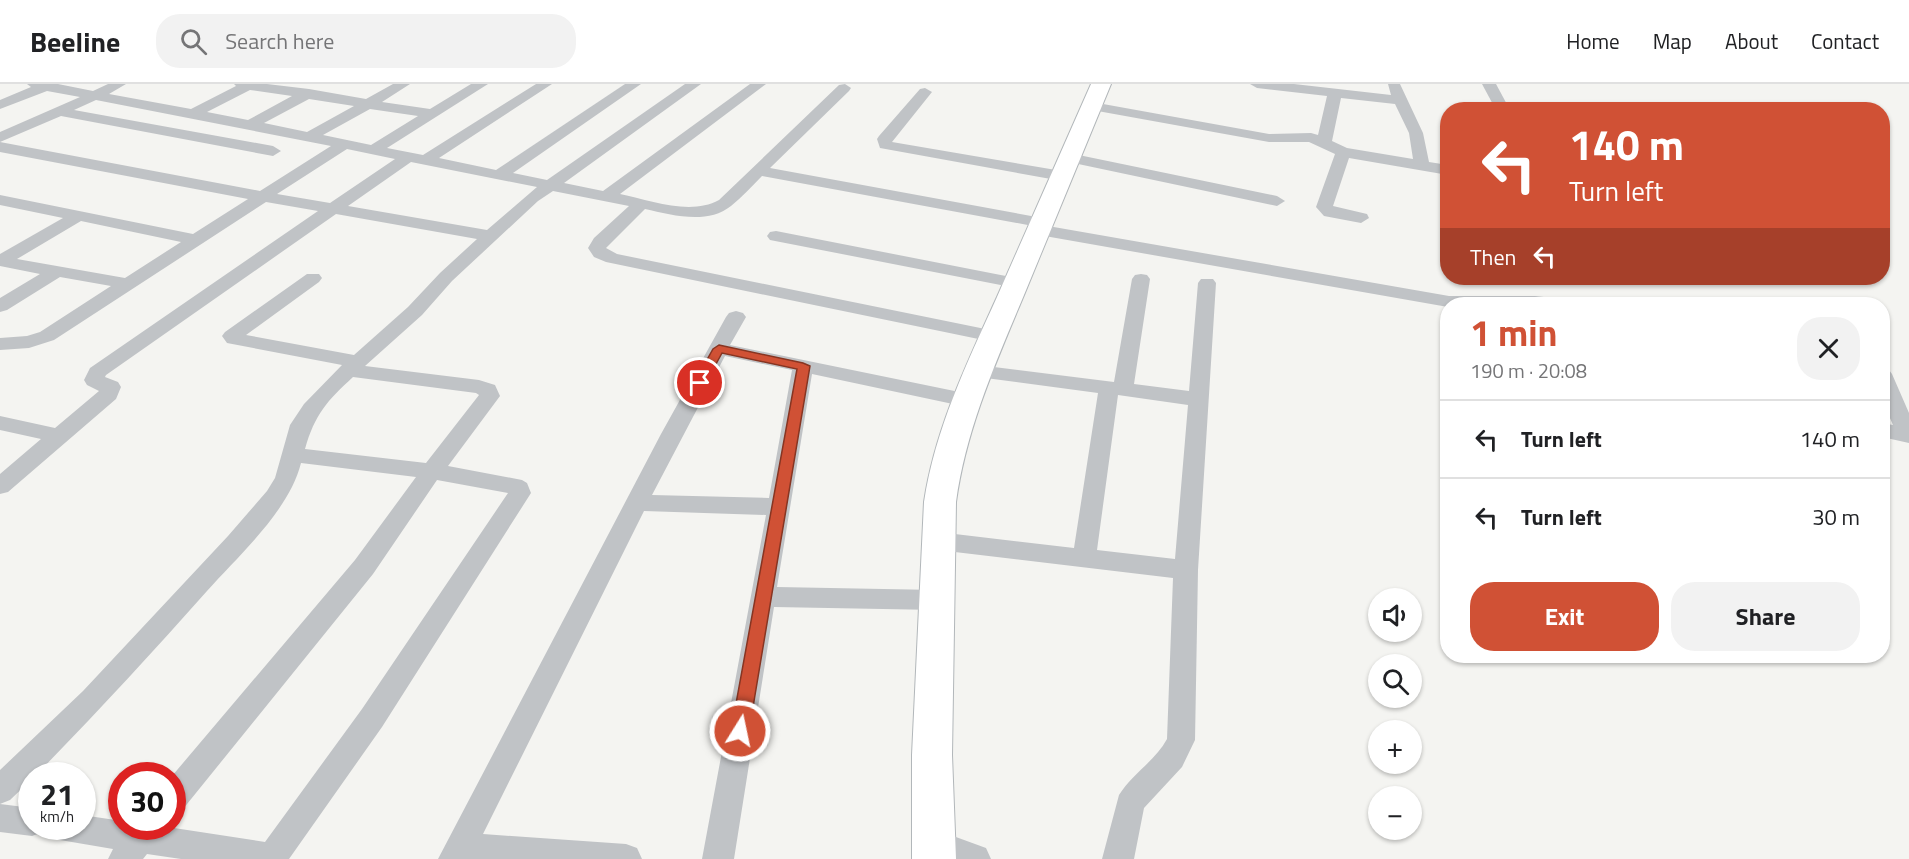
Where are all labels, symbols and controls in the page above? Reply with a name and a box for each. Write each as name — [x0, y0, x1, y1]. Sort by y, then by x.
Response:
search box — [156, 14, 576, 68]
text: Beeline — [30, 20, 120, 63]
text: Search here — [225, 24, 334, 58]
icon: search — [177, 25, 210, 58]
text: Home — [1566, 25, 1620, 57]
text: Map — [1653, 25, 1692, 57]
text: About — [1725, 25, 1778, 57]
text: Contact — [1811, 25, 1879, 57]
text: 140 m — [1569, 112, 1684, 176]
icon: left — [1470, 126, 1548, 204]
text: Turn left — [1569, 170, 1663, 211]
text: Then — [1470, 240, 1516, 274]
icon: left — [1528, 240, 1561, 273]
text: 1 min — [1470, 305, 1557, 360]
button: close — [1797, 317, 1860, 380]
text: 190 m · 20:08 — [1470, 355, 1587, 386]
pin — [674, 357, 725, 408]
icon: arrive — [683, 366, 716, 399]
text: Turn left — [1521, 422, 1602, 456]
text: 140 m — [1800, 422, 1860, 456]
icon: left — [1470, 423, 1503, 456]
text: Turn left — [1521, 500, 1602, 534]
text: 30 m — [1812, 500, 1860, 534]
icon: left — [1470, 501, 1503, 534]
button: Exit — [1470, 582, 1659, 651]
button: Share — [1671, 582, 1860, 651]
map controls — [1368, 588, 1422, 840]
button: sound — [1368, 588, 1422, 642]
button: search — [1368, 654, 1422, 708]
position arrow — [708, 699, 772, 763]
button: + — [1368, 720, 1422, 774]
speed limit sign: 30 — [108, 762, 186, 840]
text: 21 — [40, 771, 74, 817]
button: − — [1368, 786, 1422, 840]
text: km/h — [40, 805, 74, 828]

